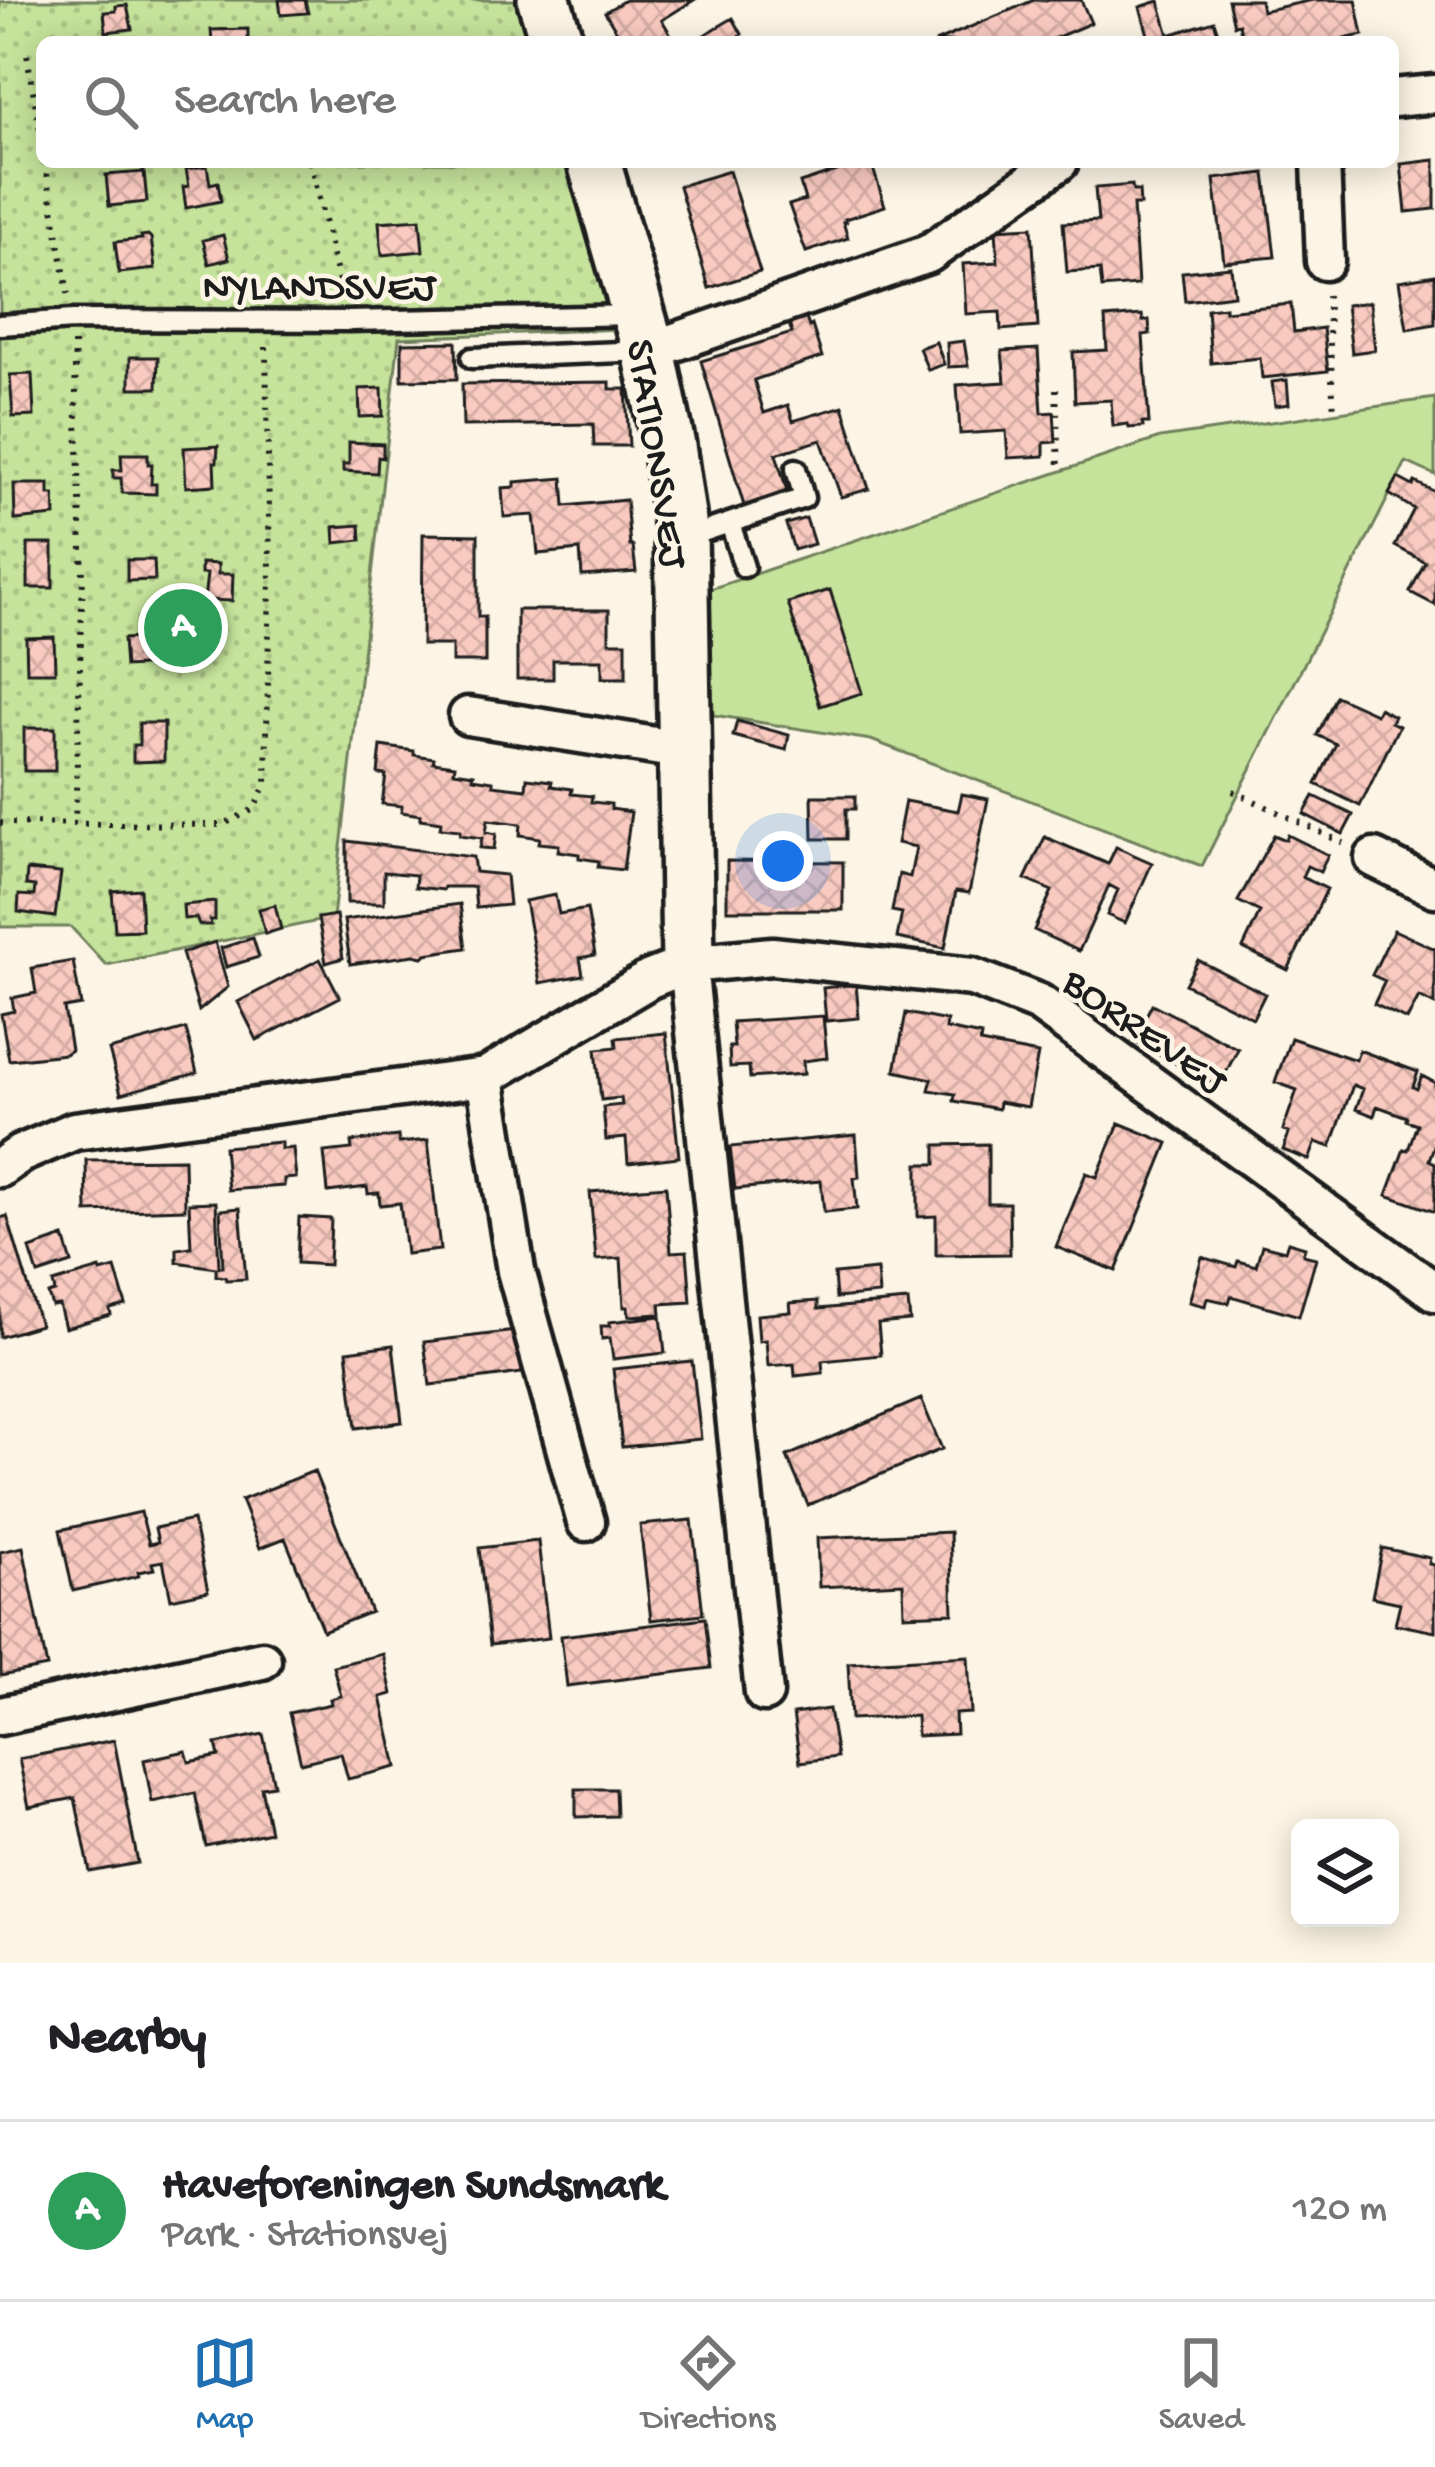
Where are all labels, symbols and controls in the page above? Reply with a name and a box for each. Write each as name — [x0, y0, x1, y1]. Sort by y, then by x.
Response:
search box — [36, 36, 1399, 168]
icon: search — [78, 69, 144, 135]
text: Search here — [174, 76, 396, 129]
street label: NYLANDSVEJ — [202, 266, 437, 315]
street label: STATIONSVEJ — [611, 336, 696, 574]
pin: A — [144, 583, 222, 673]
your location — [753, 831, 813, 891]
street label: BORREVEJ — [1051, 959, 1235, 1109]
map controls — [1291, 1819, 1399, 1927]
button: layers — [1291, 1819, 1399, 1927]
text: Nearby — [48, 2011, 206, 2071]
text: Haveforeningen Sundsmark — [162, 2161, 665, 2214]
text: A — [75, 2188, 99, 2234]
text: 120 m — [1293, 2188, 1387, 2234]
text: Park · Stationsvej — [162, 2214, 449, 2260]
tab: Map — [192, 2330, 258, 2440]
tab: Directions — [641, 2330, 775, 2440]
tab: Saved — [1159, 2330, 1243, 2440]

